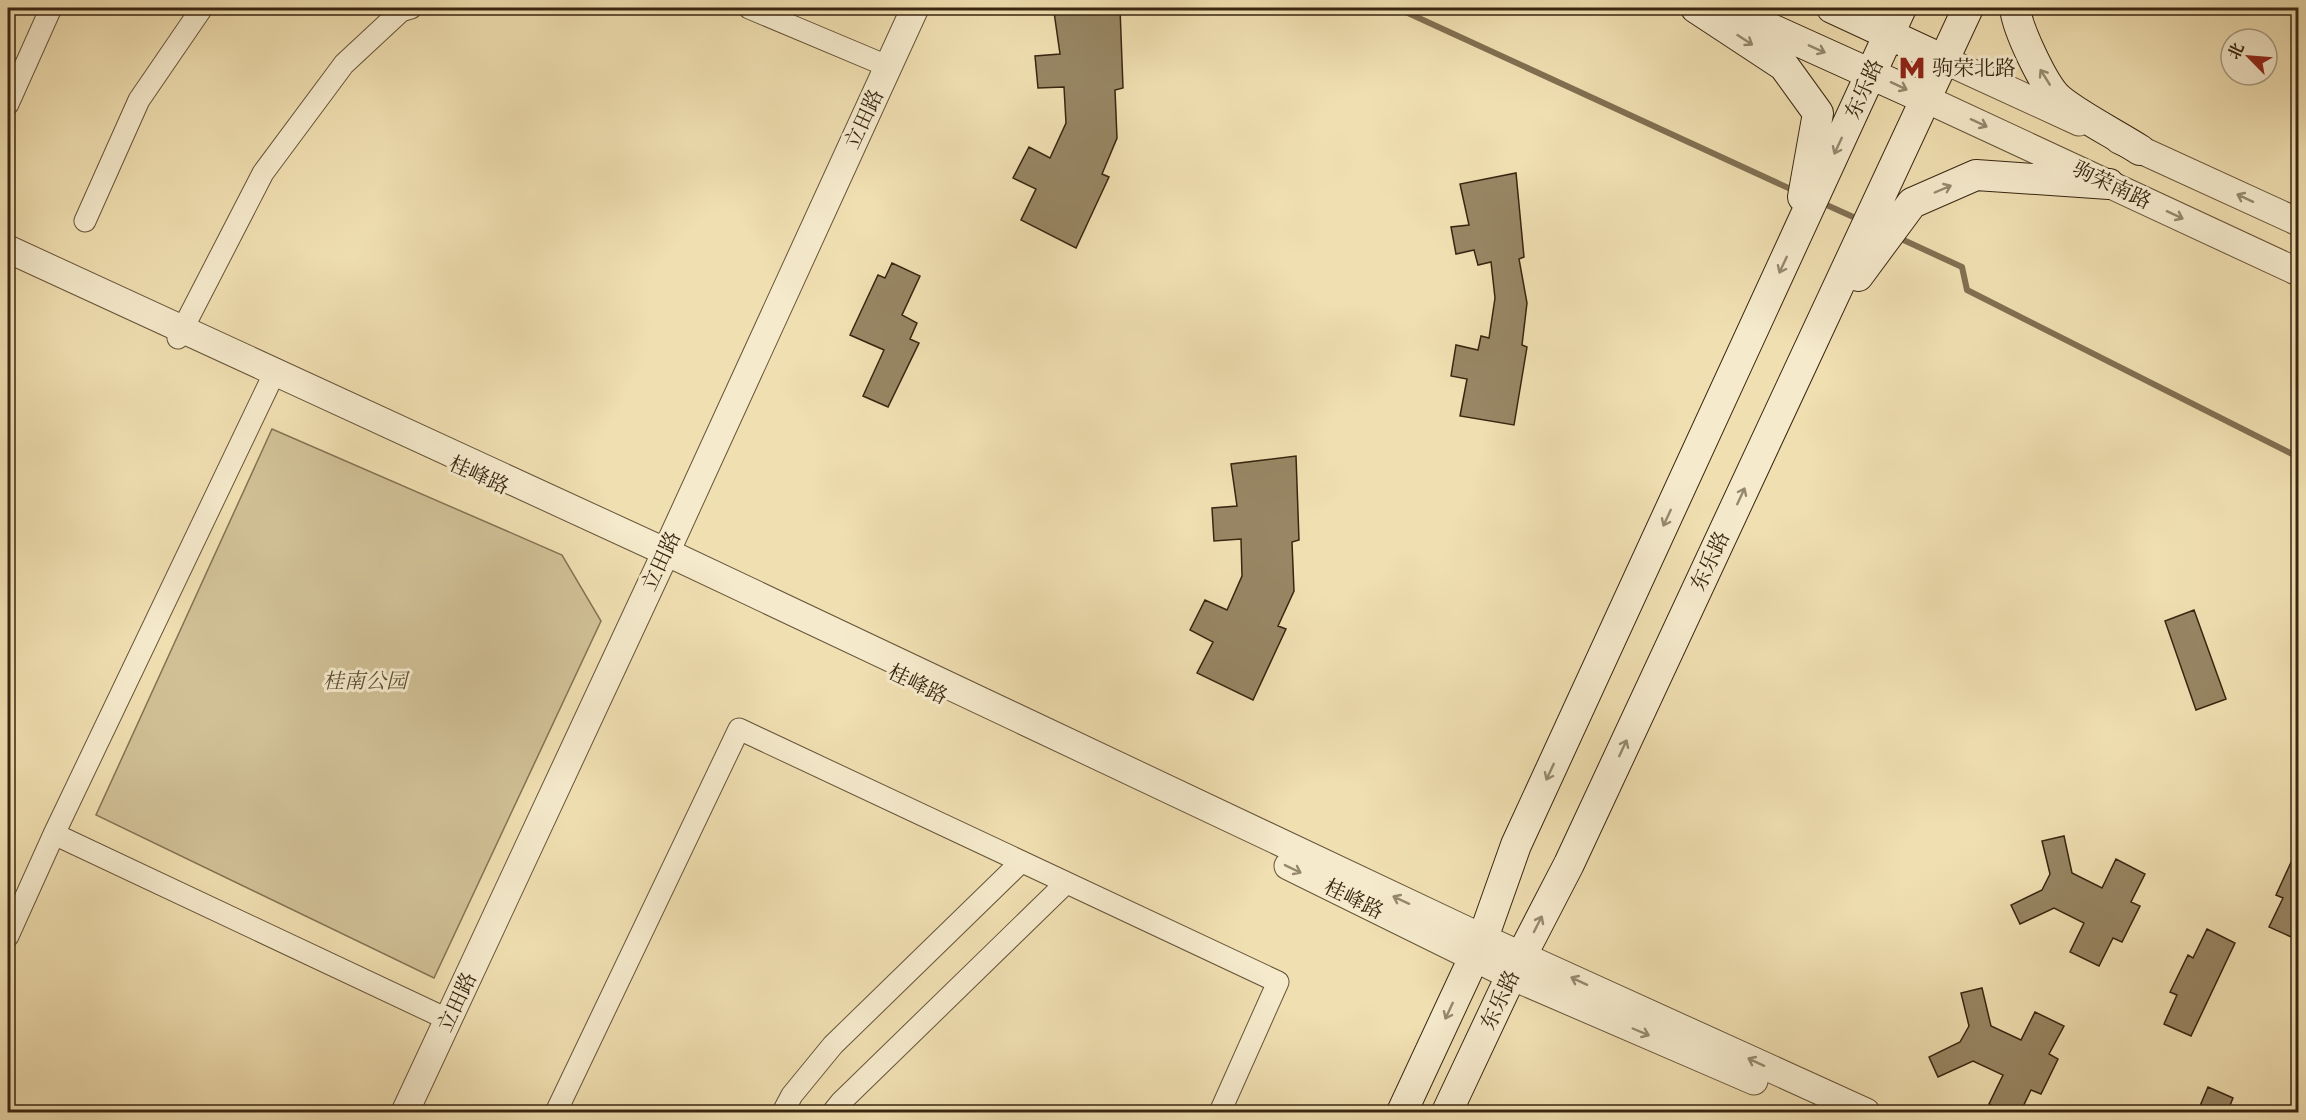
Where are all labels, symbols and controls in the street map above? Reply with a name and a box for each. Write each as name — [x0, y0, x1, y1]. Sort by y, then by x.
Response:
north arrow — [2219, 27, 2279, 87]
one-way arrow — [1736, 34, 1752, 46]
text: 北 — [2224, 40, 2248, 62]
one-way arrow — [1807, 44, 1825, 55]
metro station icon: 驹荣北路 — [1897, 53, 1927, 83]
street label: 东乐路 — [1840, 55, 1888, 123]
place label: 驹荣北路 — [1932, 56, 2016, 80]
one-way arrow — [2038, 69, 2050, 86]
one-way arrow — [1889, 81, 1907, 92]
street label: 立田路 — [840, 85, 888, 153]
one-way arrow — [1970, 118, 1988, 130]
one-way arrow — [1832, 136, 1844, 154]
street label: 驹荣南路 — [2069, 156, 2155, 214]
one-way arrow — [1933, 183, 1952, 194]
one-way arrow — [2237, 191, 2255, 203]
one-way arrow — [2165, 209, 2183, 221]
one-way arrow — [1777, 255, 1789, 273]
street label: 桂峰路 — [445, 451, 513, 499]
one-way arrow — [1736, 487, 1747, 505]
one-way arrow — [1660, 509, 1672, 527]
street label: 立田路 — [637, 527, 685, 595]
street label: 东乐路 — [1686, 527, 1734, 595]
street label: 桂峰路 — [884, 659, 952, 709]
park label: 桂南公园 — [323, 669, 410, 693]
one-way arrow — [1618, 740, 1629, 758]
one-way arrow — [1544, 762, 1556, 780]
one-way arrow — [1284, 864, 1302, 875]
street label: 桂峰路 — [1320, 874, 1388, 924]
one-way arrow — [1393, 893, 1411, 905]
one-way arrow — [1532, 916, 1544, 933]
street label: 东乐路 — [1476, 966, 1524, 1034]
street label: 立田路 — [433, 968, 481, 1036]
one-way arrow — [1570, 974, 1588, 986]
one-way arrow — [1442, 1001, 1454, 1019]
one-way arrow — [1631, 1027, 1650, 1038]
one-way arrow — [1747, 1056, 1766, 1067]

